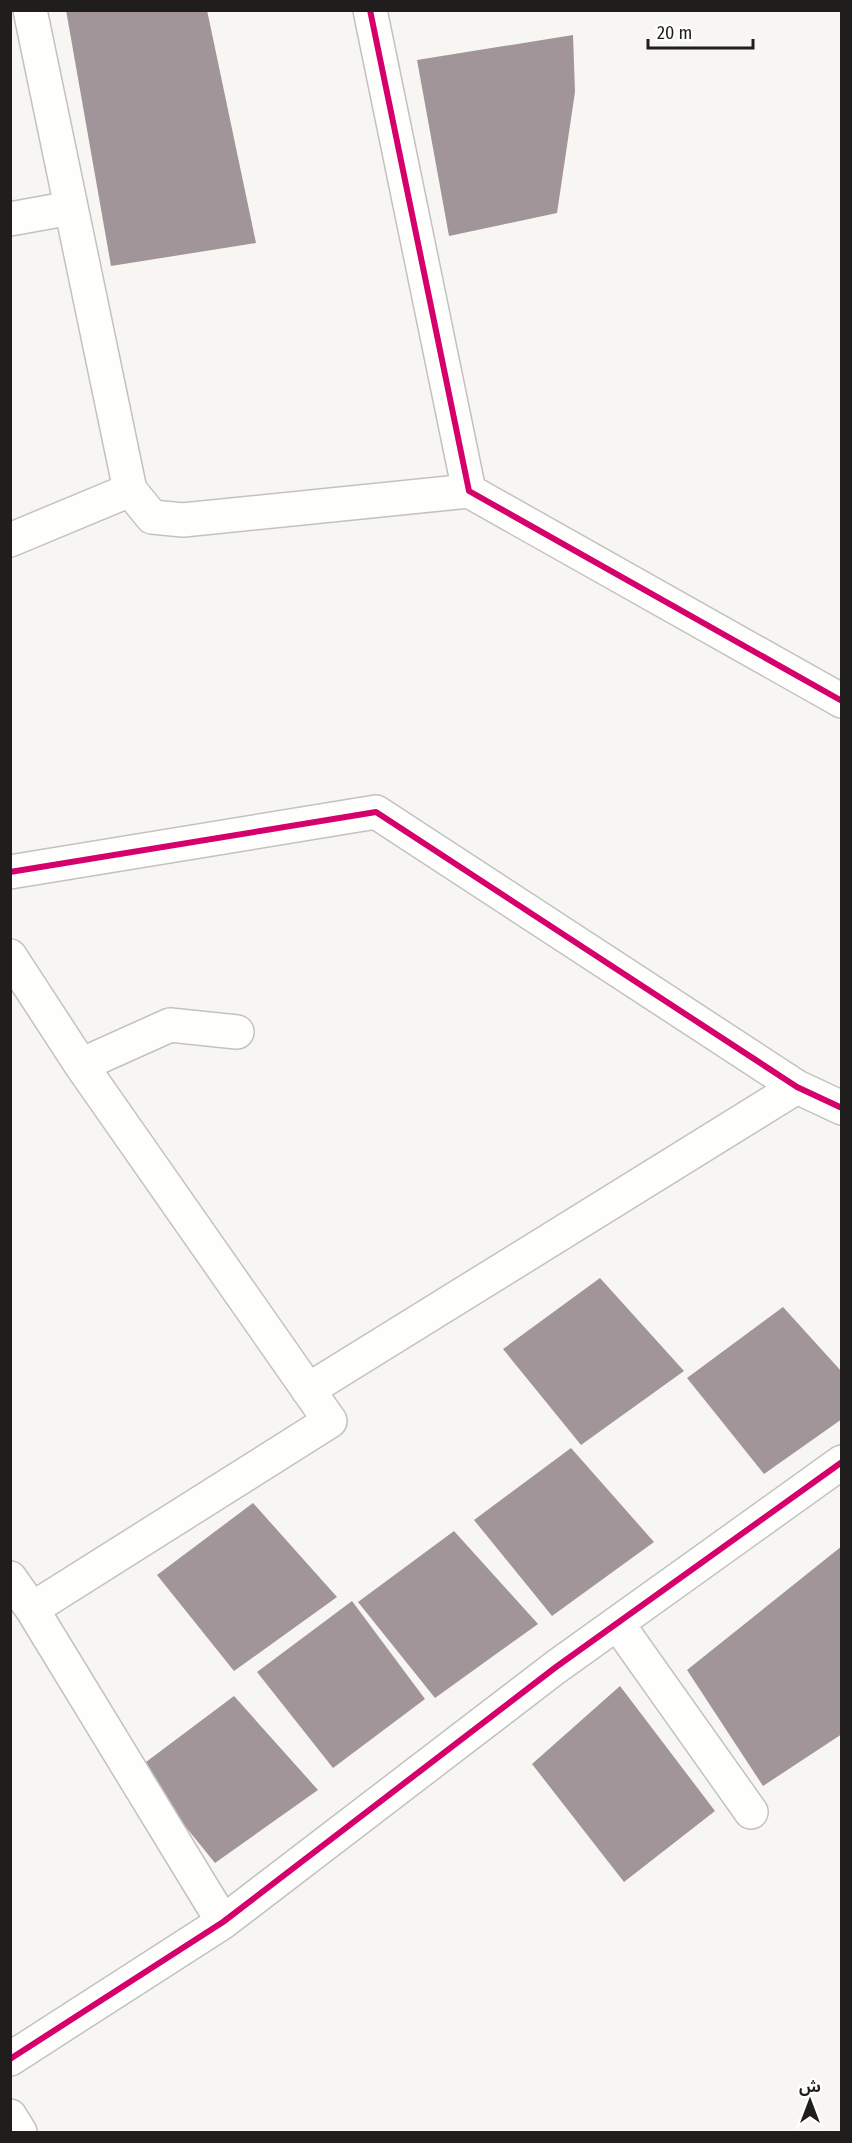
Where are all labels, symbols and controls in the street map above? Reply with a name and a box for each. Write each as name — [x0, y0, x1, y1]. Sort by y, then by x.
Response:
scale bar — [648, 12, 753, 50]
text: 20 m — [657, 22, 692, 44]
north arrow — [780, 2071, 840, 2131]
text: ش — [799, 2077, 821, 2096]

